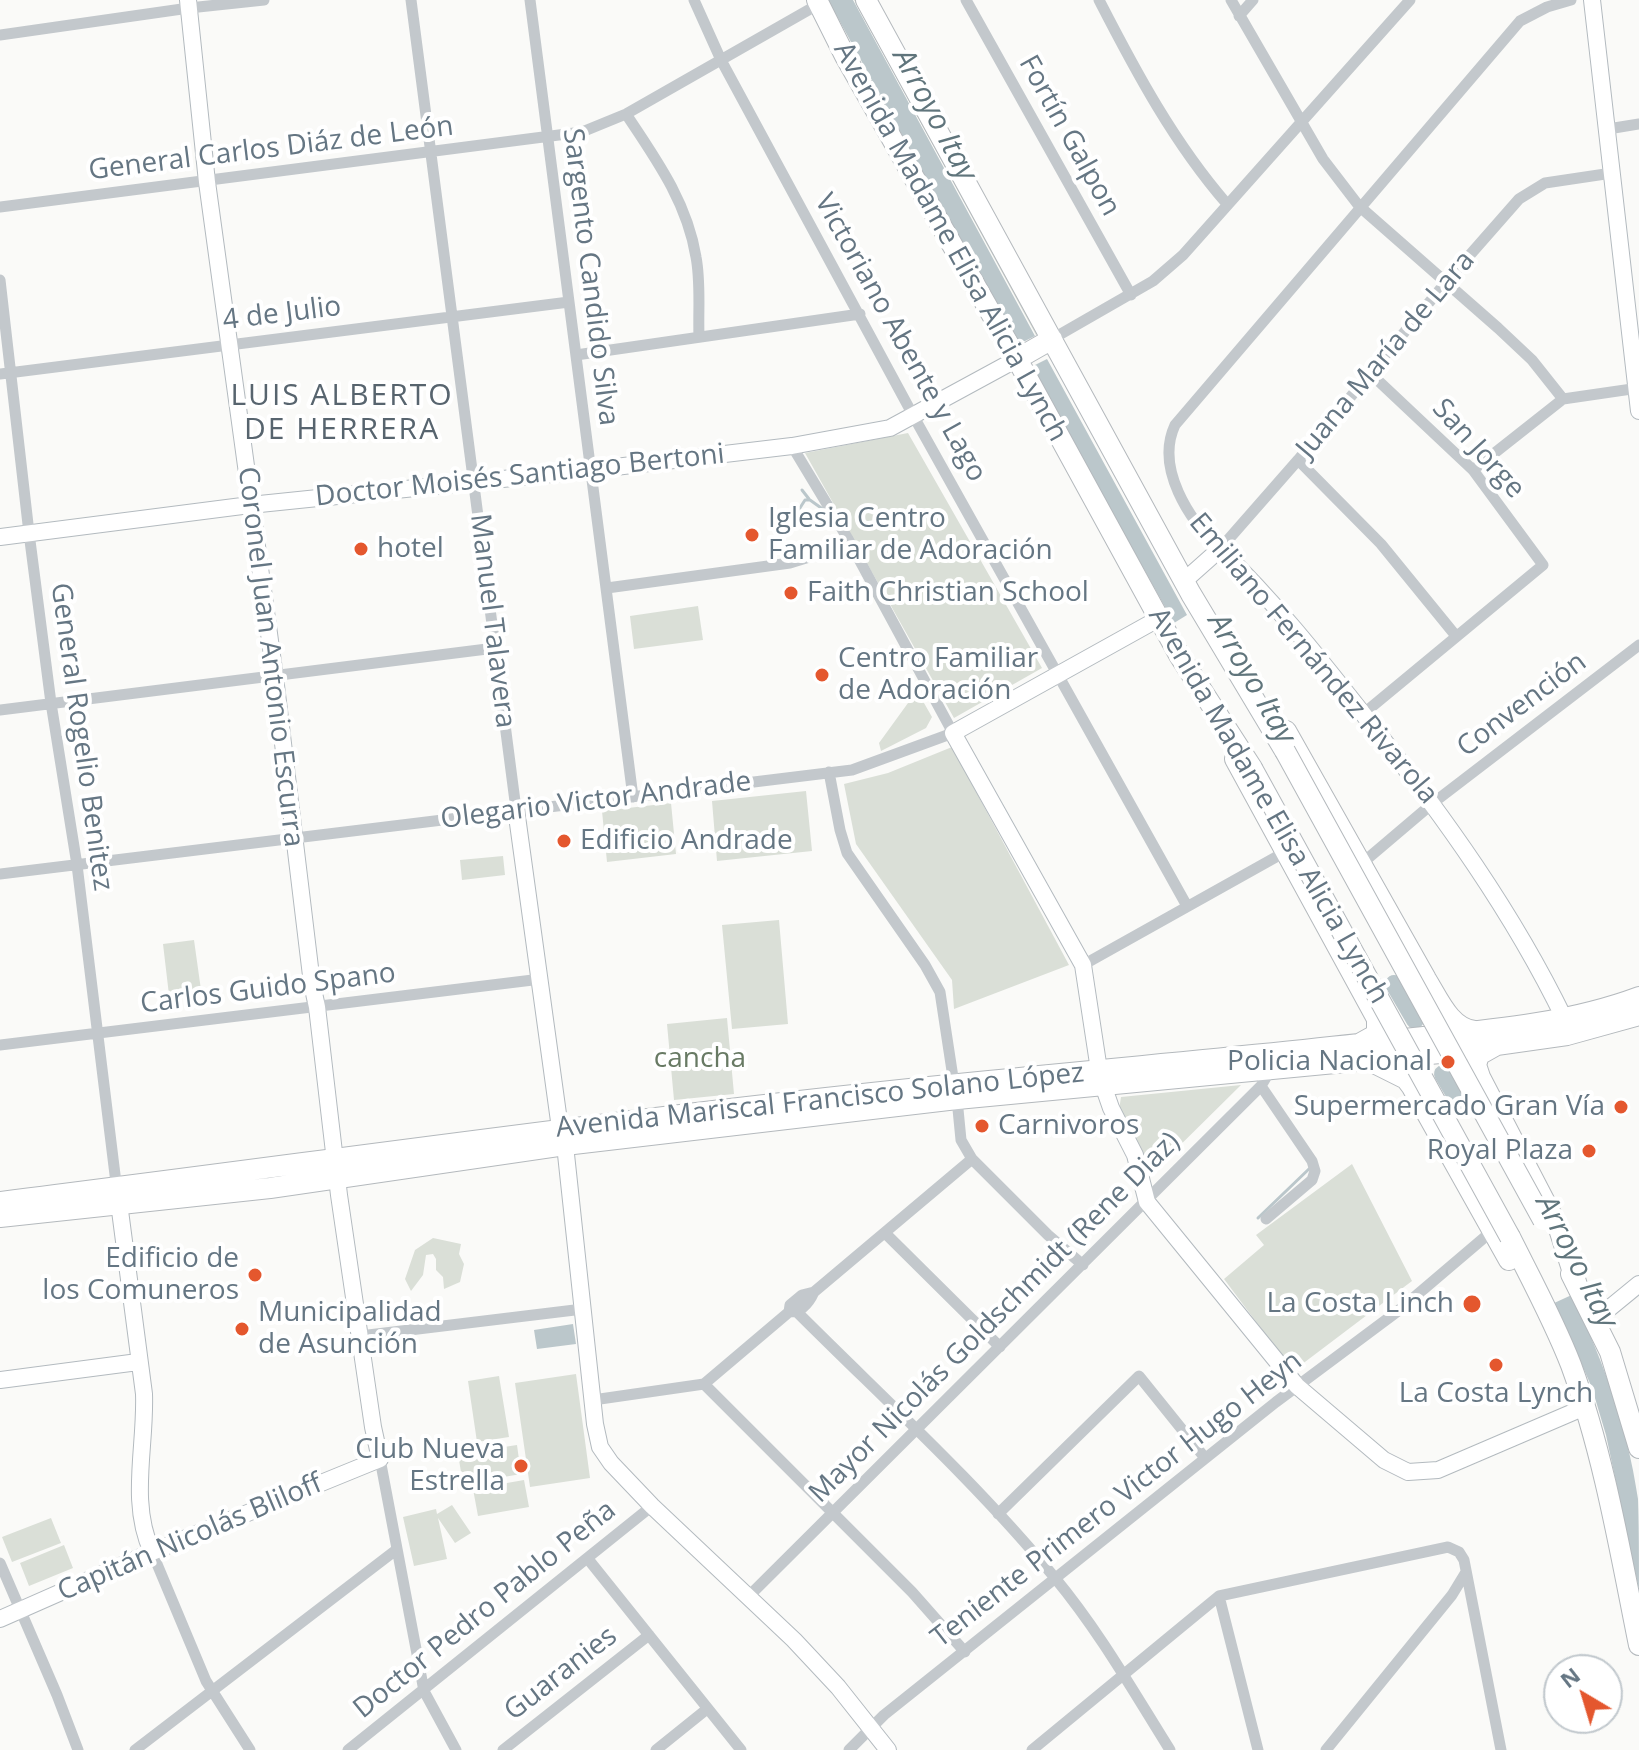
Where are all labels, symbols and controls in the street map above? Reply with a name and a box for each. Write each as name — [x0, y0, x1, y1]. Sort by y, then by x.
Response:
street label: Avenida Madame Elisa Alicia Lynch — [826, 36, 1074, 448]
water label: Arroyo Itay — [884, 43, 984, 187]
street label: Fortín Galpon — [1011, 50, 1127, 222]
street label: General Carlos Diáz de León — [87, 110, 455, 188]
street label: Sargento Candido Silva — [555, 126, 625, 428]
street label: Victoriano Abente y Lago — [807, 188, 993, 488]
street label: Juana María de Lara — [1290, 245, 1482, 465]
street label: 4 de Julio — [221, 290, 343, 338]
district label: LUIS ALBERTO DE HERRERA — [230, 378, 454, 448]
street label: San Jorge — [1425, 392, 1531, 506]
street label: Doctor Moisés Santiago Bertoni — [314, 438, 726, 514]
street label: Coronel Juan Antonio Escurra — [230, 465, 310, 849]
place label: Iglesia Centro Familiar de Adoración — [768, 502, 1053, 568]
street label: Emiliano Fernández Rivarola — [1181, 507, 1445, 811]
street label: Manuel Talavera — [462, 512, 522, 730]
marker: Iglesia Centro Familiar de Adoración — [743, 526, 761, 544]
place label: hotel — [377, 532, 444, 566]
marker: hotel — [352, 540, 370, 558]
place label: Faith Christian School — [807, 576, 1089, 610]
street label: General Rogelio Benitez — [43, 581, 119, 893]
marker: Faith Christian School — [782, 584, 800, 602]
street label: Avenida Madame Elisa Alicia Lynch — [1141, 602, 1395, 1010]
water label: Arroyo Itay — [1199, 607, 1303, 751]
place label: Centro Familiar de Adoración — [838, 642, 1038, 708]
street label: Convención — [1451, 646, 1593, 764]
marker: Centro Familiar de Adoración — [813, 666, 831, 684]
street label: Olegario Victor Andrade — [439, 765, 753, 837]
place label: Edificio Andrade — [580, 824, 793, 858]
marker: Edificio Andrade — [555, 832, 573, 850]
street label: Carlos Guido Spano — [138, 957, 398, 1021]
park label: cancha — [654, 1042, 746, 1076]
place label: Policia Nacional — [1227, 1045, 1432, 1079]
marker: Policia Nacional — [1439, 1053, 1457, 1071]
street label: Avenida Mariscal Francisco Solano López — [554, 1057, 1086, 1145]
place label: Supermercado Gran Vía — [1294, 1090, 1605, 1124]
marker: Supermercado Gran Vía — [1612, 1098, 1630, 1116]
place label: Carnivoros — [998, 1109, 1139, 1143]
marker: Carnivoros — [973, 1117, 991, 1135]
street label: Mayor Nicolás Goldschmidt (Rene Diaz) — [803, 1126, 1187, 1510]
place label: Royal Plaza — [1427, 1134, 1573, 1168]
marker: Royal Plaza — [1580, 1142, 1598, 1160]
water label: Arroyo Itay — [1527, 1189, 1625, 1335]
place label: Edificio de los Comuneros — [42, 1242, 239, 1308]
marker: Edificio de los Comuneros — [246, 1266, 264, 1284]
place label: La Costa Linch — [1266, 1287, 1454, 1321]
marker: La Costa Linch — [1461, 1293, 1483, 1315]
place label: Municipalidad de Asunción — [258, 1296, 442, 1362]
marker: Municipalidad de Asunción — [233, 1320, 251, 1338]
street label: Teniente Primero Victor Hugo Heyn — [925, 1345, 1309, 1655]
marker: La Costa Lynch — [1487, 1356, 1505, 1374]
place label: La Costa Lynch — [1399, 1377, 1593, 1411]
place label: Club Nueva Estrella — [355, 1433, 505, 1499]
marker: Club Nueva Estrella — [512, 1457, 530, 1475]
street label: Capitán Nicolás Bliloff — [53, 1467, 327, 1609]
street label: Doctor Pedro Pablo Peña — [347, 1494, 623, 1726]
street label: Guaranies — [498, 1620, 624, 1728]
north arrow — [1543, 1654, 1623, 1734]
text: N — [1553, 1659, 1586, 1694]

